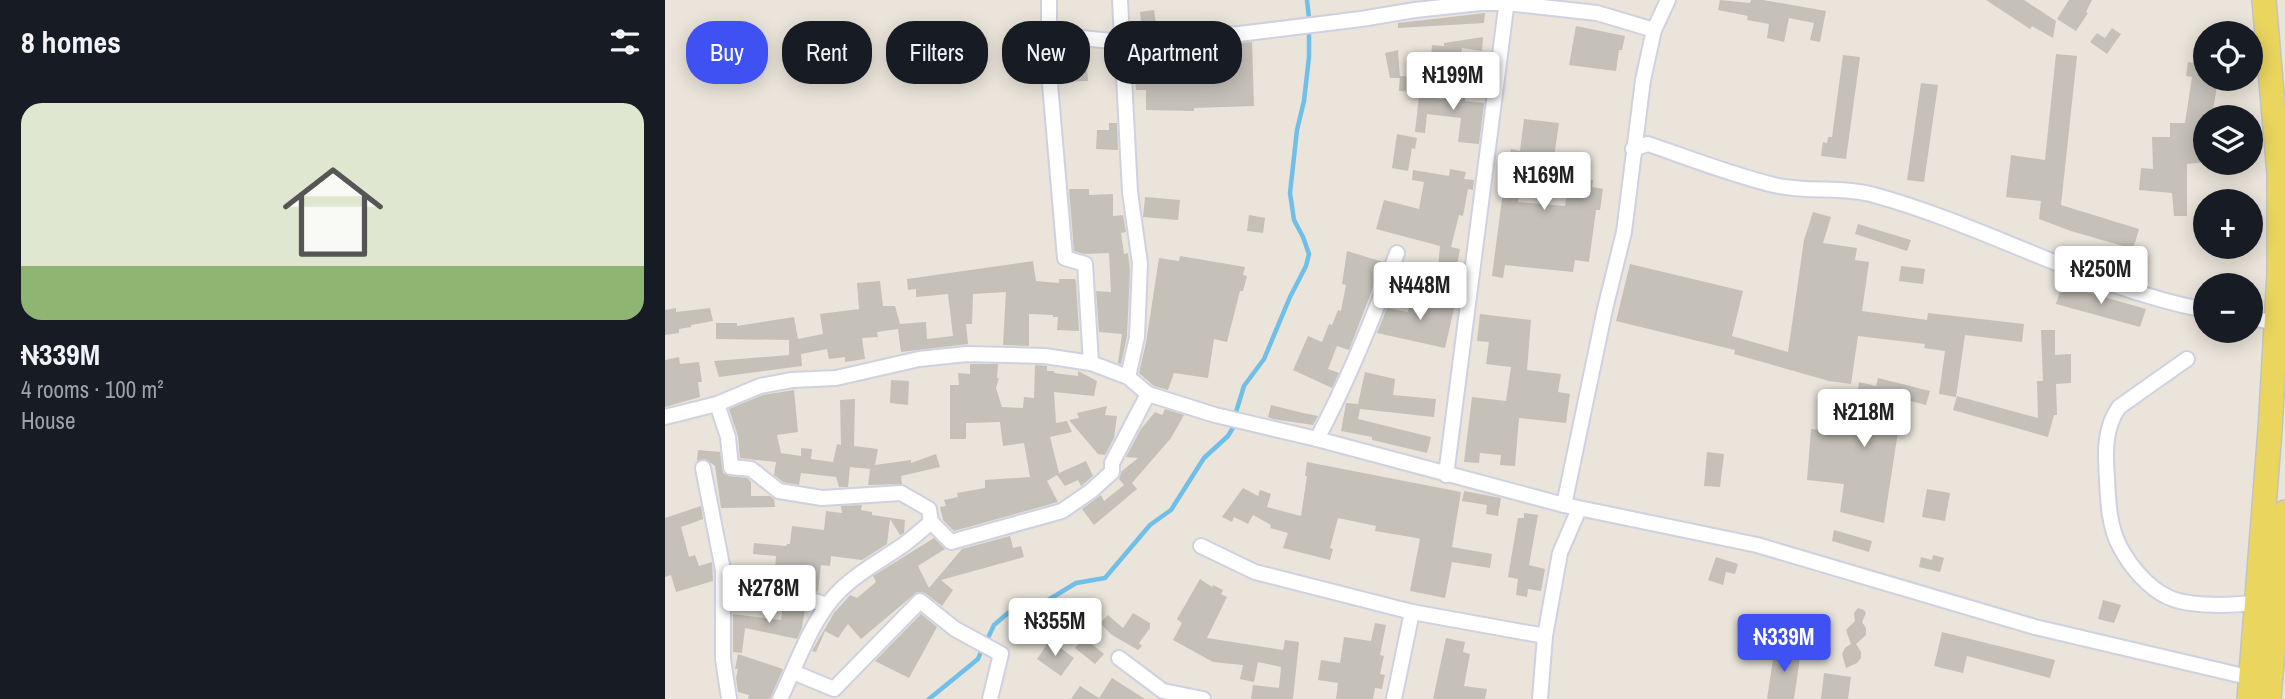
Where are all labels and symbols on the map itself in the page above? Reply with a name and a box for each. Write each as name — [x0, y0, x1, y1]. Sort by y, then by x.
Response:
pin: ₦199M — [1404, 52, 1502, 112]
pin: ₦169M — [1495, 152, 1593, 212]
pin: ₦250M — [2052, 246, 2150, 306]
pin: ₦448M — [1371, 262, 1469, 322]
pin: ₦218M — [1815, 390, 1913, 449]
pin: ₦278M — [720, 566, 818, 625]
pin: ₦355M — [1006, 598, 1104, 658]
pin: ₦339M — [1735, 614, 1833, 674]

